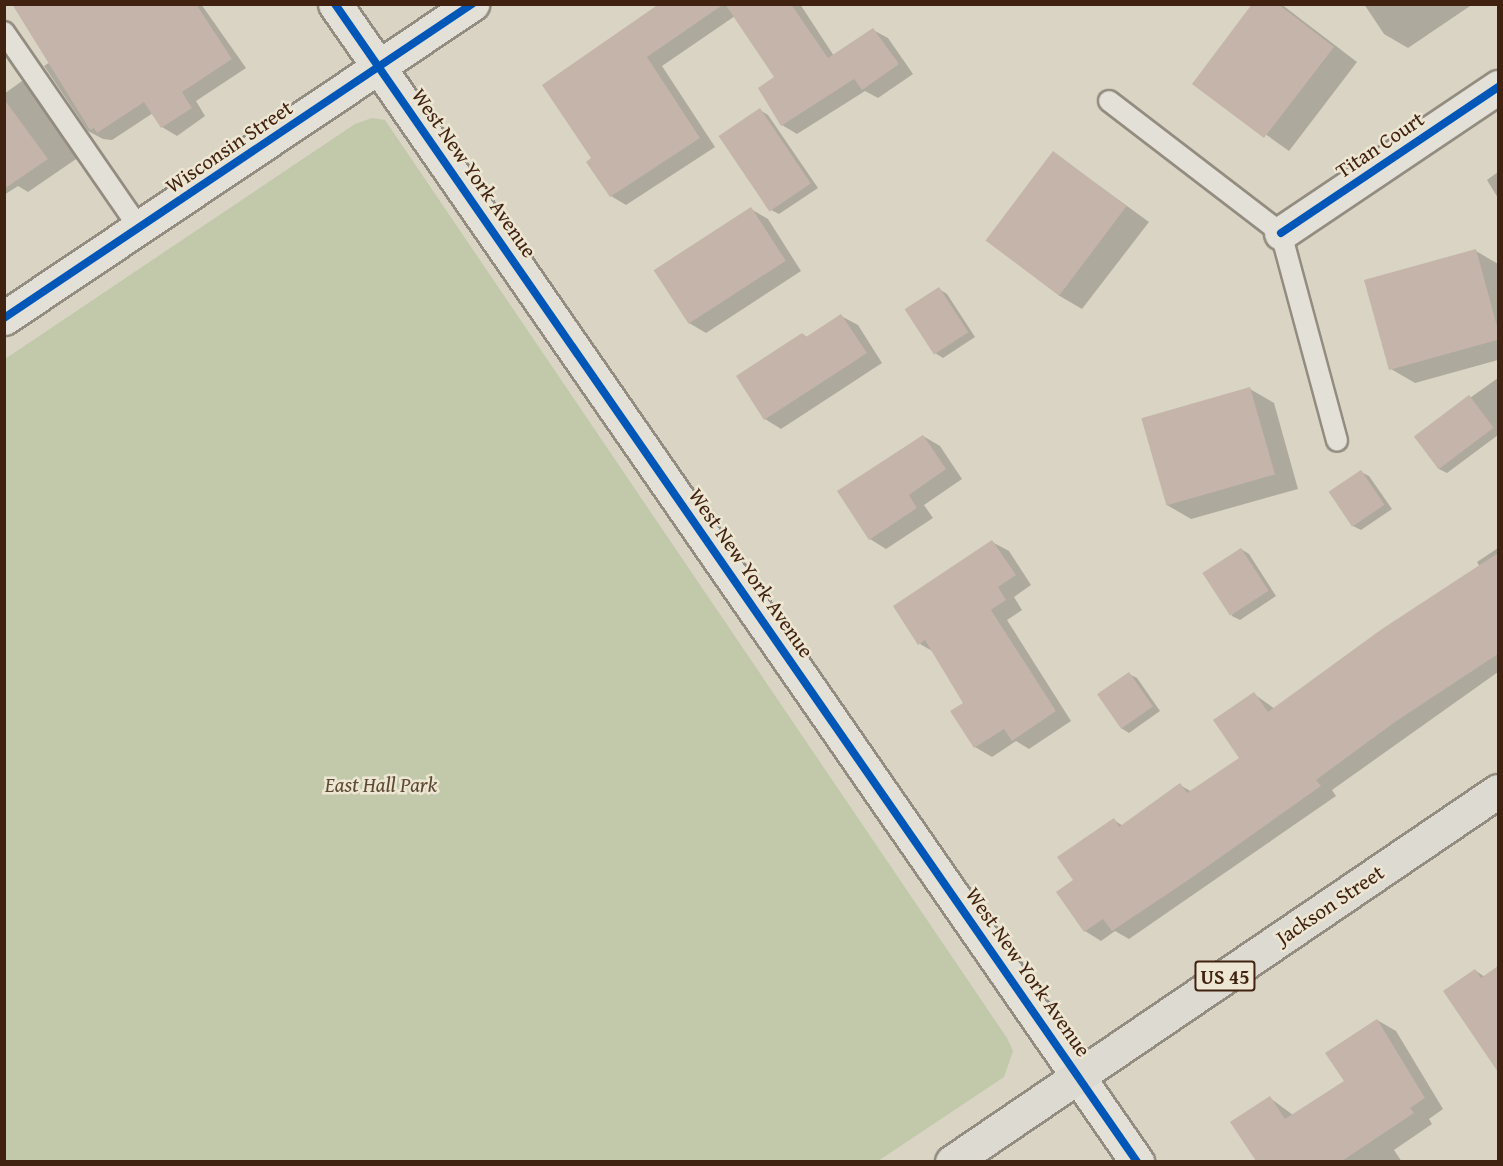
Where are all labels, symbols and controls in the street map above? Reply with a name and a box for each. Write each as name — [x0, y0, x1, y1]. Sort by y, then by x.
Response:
street label: West New York Avenue — [406, 83, 542, 263]
street label: Wisconsin Street — [161, 95, 297, 199]
street label: Titan Court — [1331, 106, 1429, 184]
street label: West New York Avenue — [683, 483, 819, 663]
park label: East Hall Park — [325, 772, 437, 798]
street label: Jackson Street — [1271, 860, 1389, 950]
street label: West New York Avenue — [960, 882, 1096, 1062]
road number: US 45 — [1194, 959, 1256, 993]

